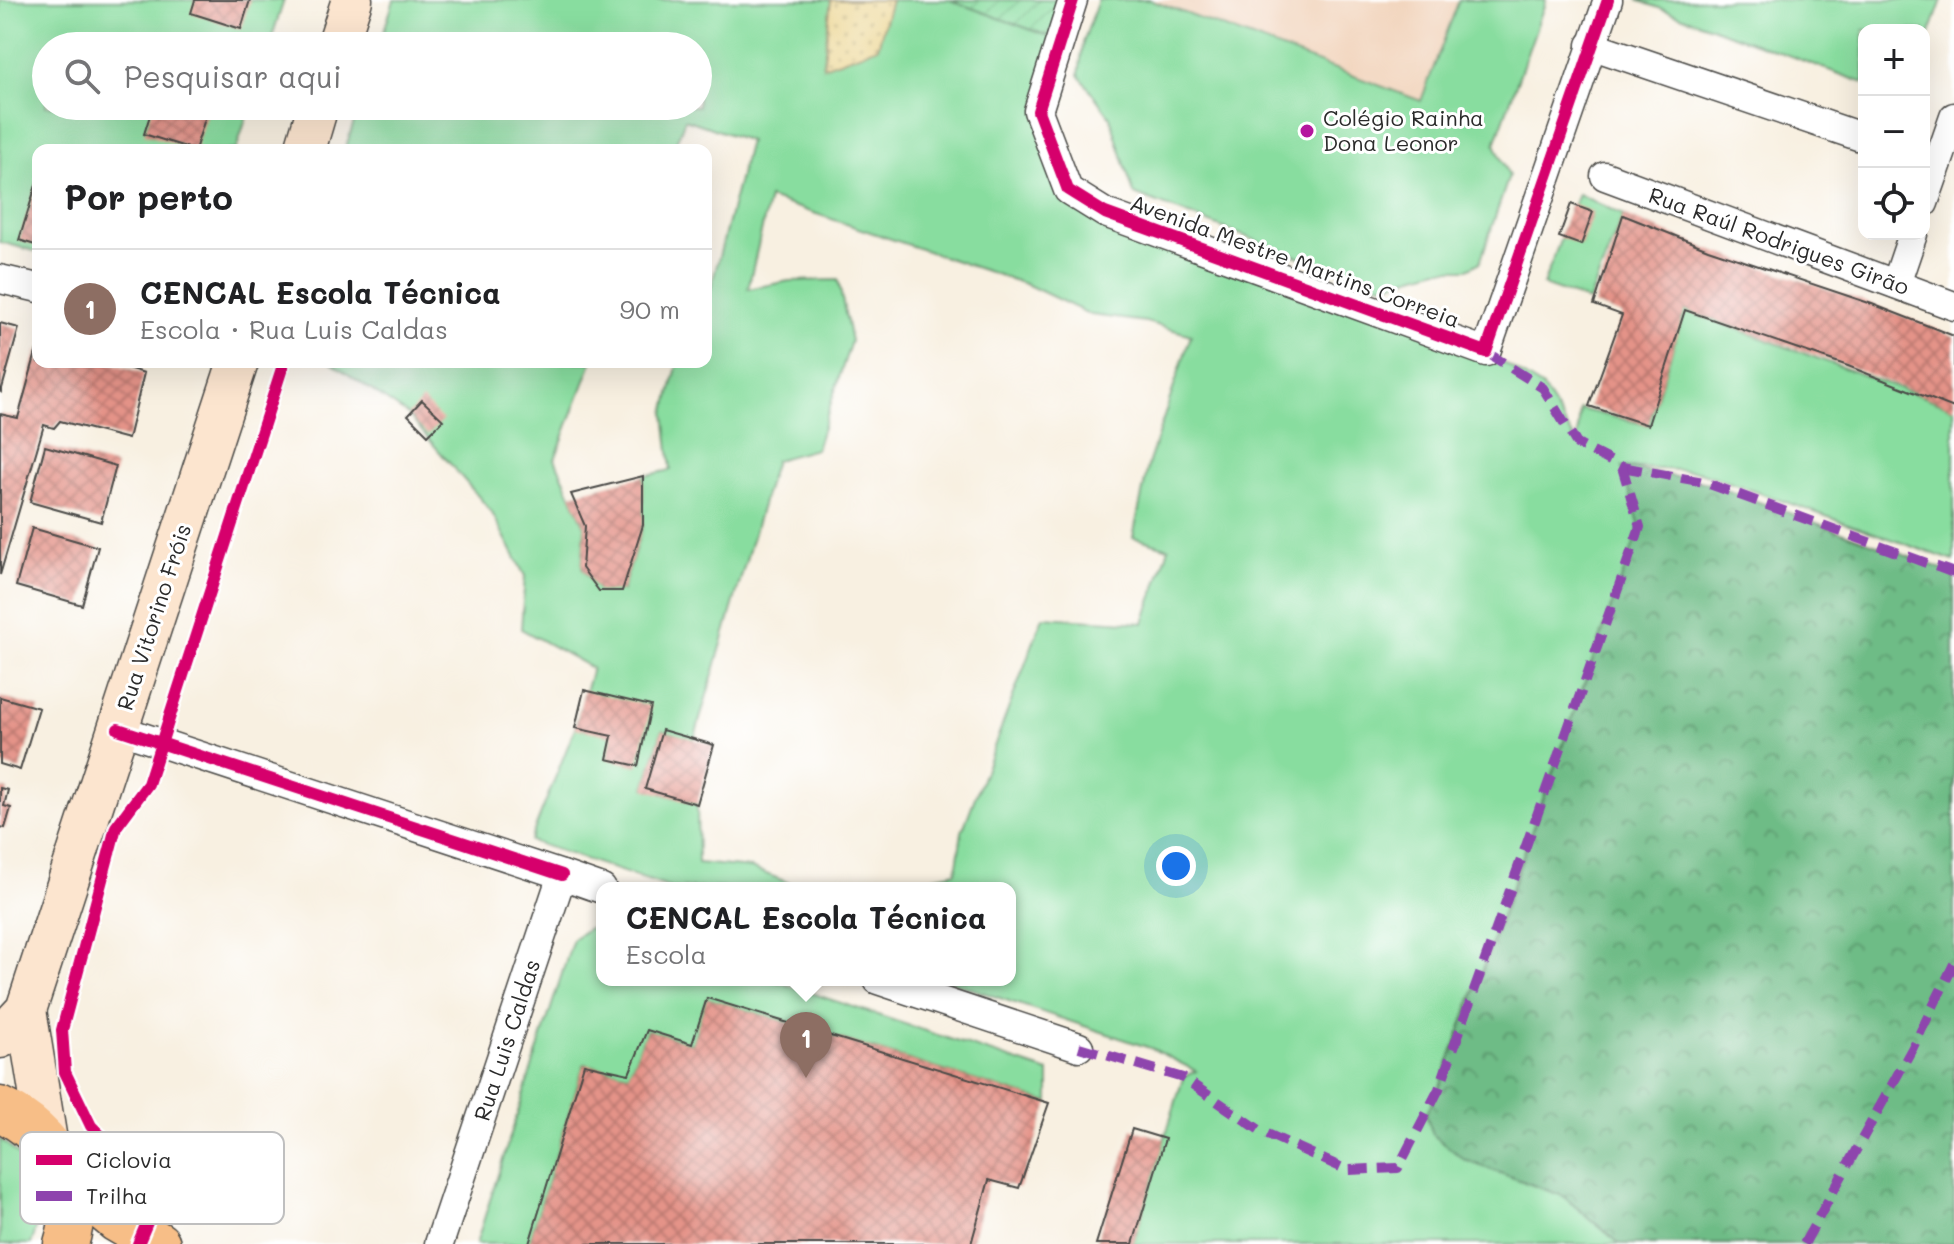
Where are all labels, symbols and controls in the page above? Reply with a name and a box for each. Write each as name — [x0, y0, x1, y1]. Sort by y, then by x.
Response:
map controls — [1858, 24, 1930, 240]
button: + — [1858, 24, 1930, 96]
search box — [32, 32, 712, 120]
icon: search — [60, 54, 104, 98]
text: Pesquisar aqui — [124, 56, 342, 96]
button: − — [1858, 96, 1930, 168]
place label: Colégio Rainha Dona Leonor — [1323, 103, 1484, 157]
marker: Colégio Rainha Dona Leonor — [1298, 122, 1316, 140]
button: locate — [1858, 168, 1930, 240]
text: Por perto — [64, 174, 233, 219]
street label: Rua Raúl Rodrigues Girão — [1645, 180, 1913, 301]
street label: Avenida Mestre Martins Correia — [1126, 187, 1464, 334]
text: CENCAL Escola Técnica — [140, 272, 501, 312]
text: 1 — [84, 292, 96, 326]
text: 90 m — [620, 292, 680, 326]
text: Escola · Rua Luis Caldas — [140, 312, 448, 346]
street label: Rua Vitorino Fróis — [110, 520, 197, 714]
your location — [1156, 846, 1196, 886]
popup — [596, 882, 1016, 986]
text: CENCAL Escola Técnica — [626, 897, 986, 937]
text: Escola — [626, 937, 707, 971]
street label: Rua Luis Caldas — [467, 955, 546, 1124]
pin: 1 — [780, 1012, 832, 1078]
legend — [20, 1132, 284, 1224]
text: Ciclovia — [86, 1145, 172, 1174]
text: Trilha — [86, 1181, 148, 1210]

